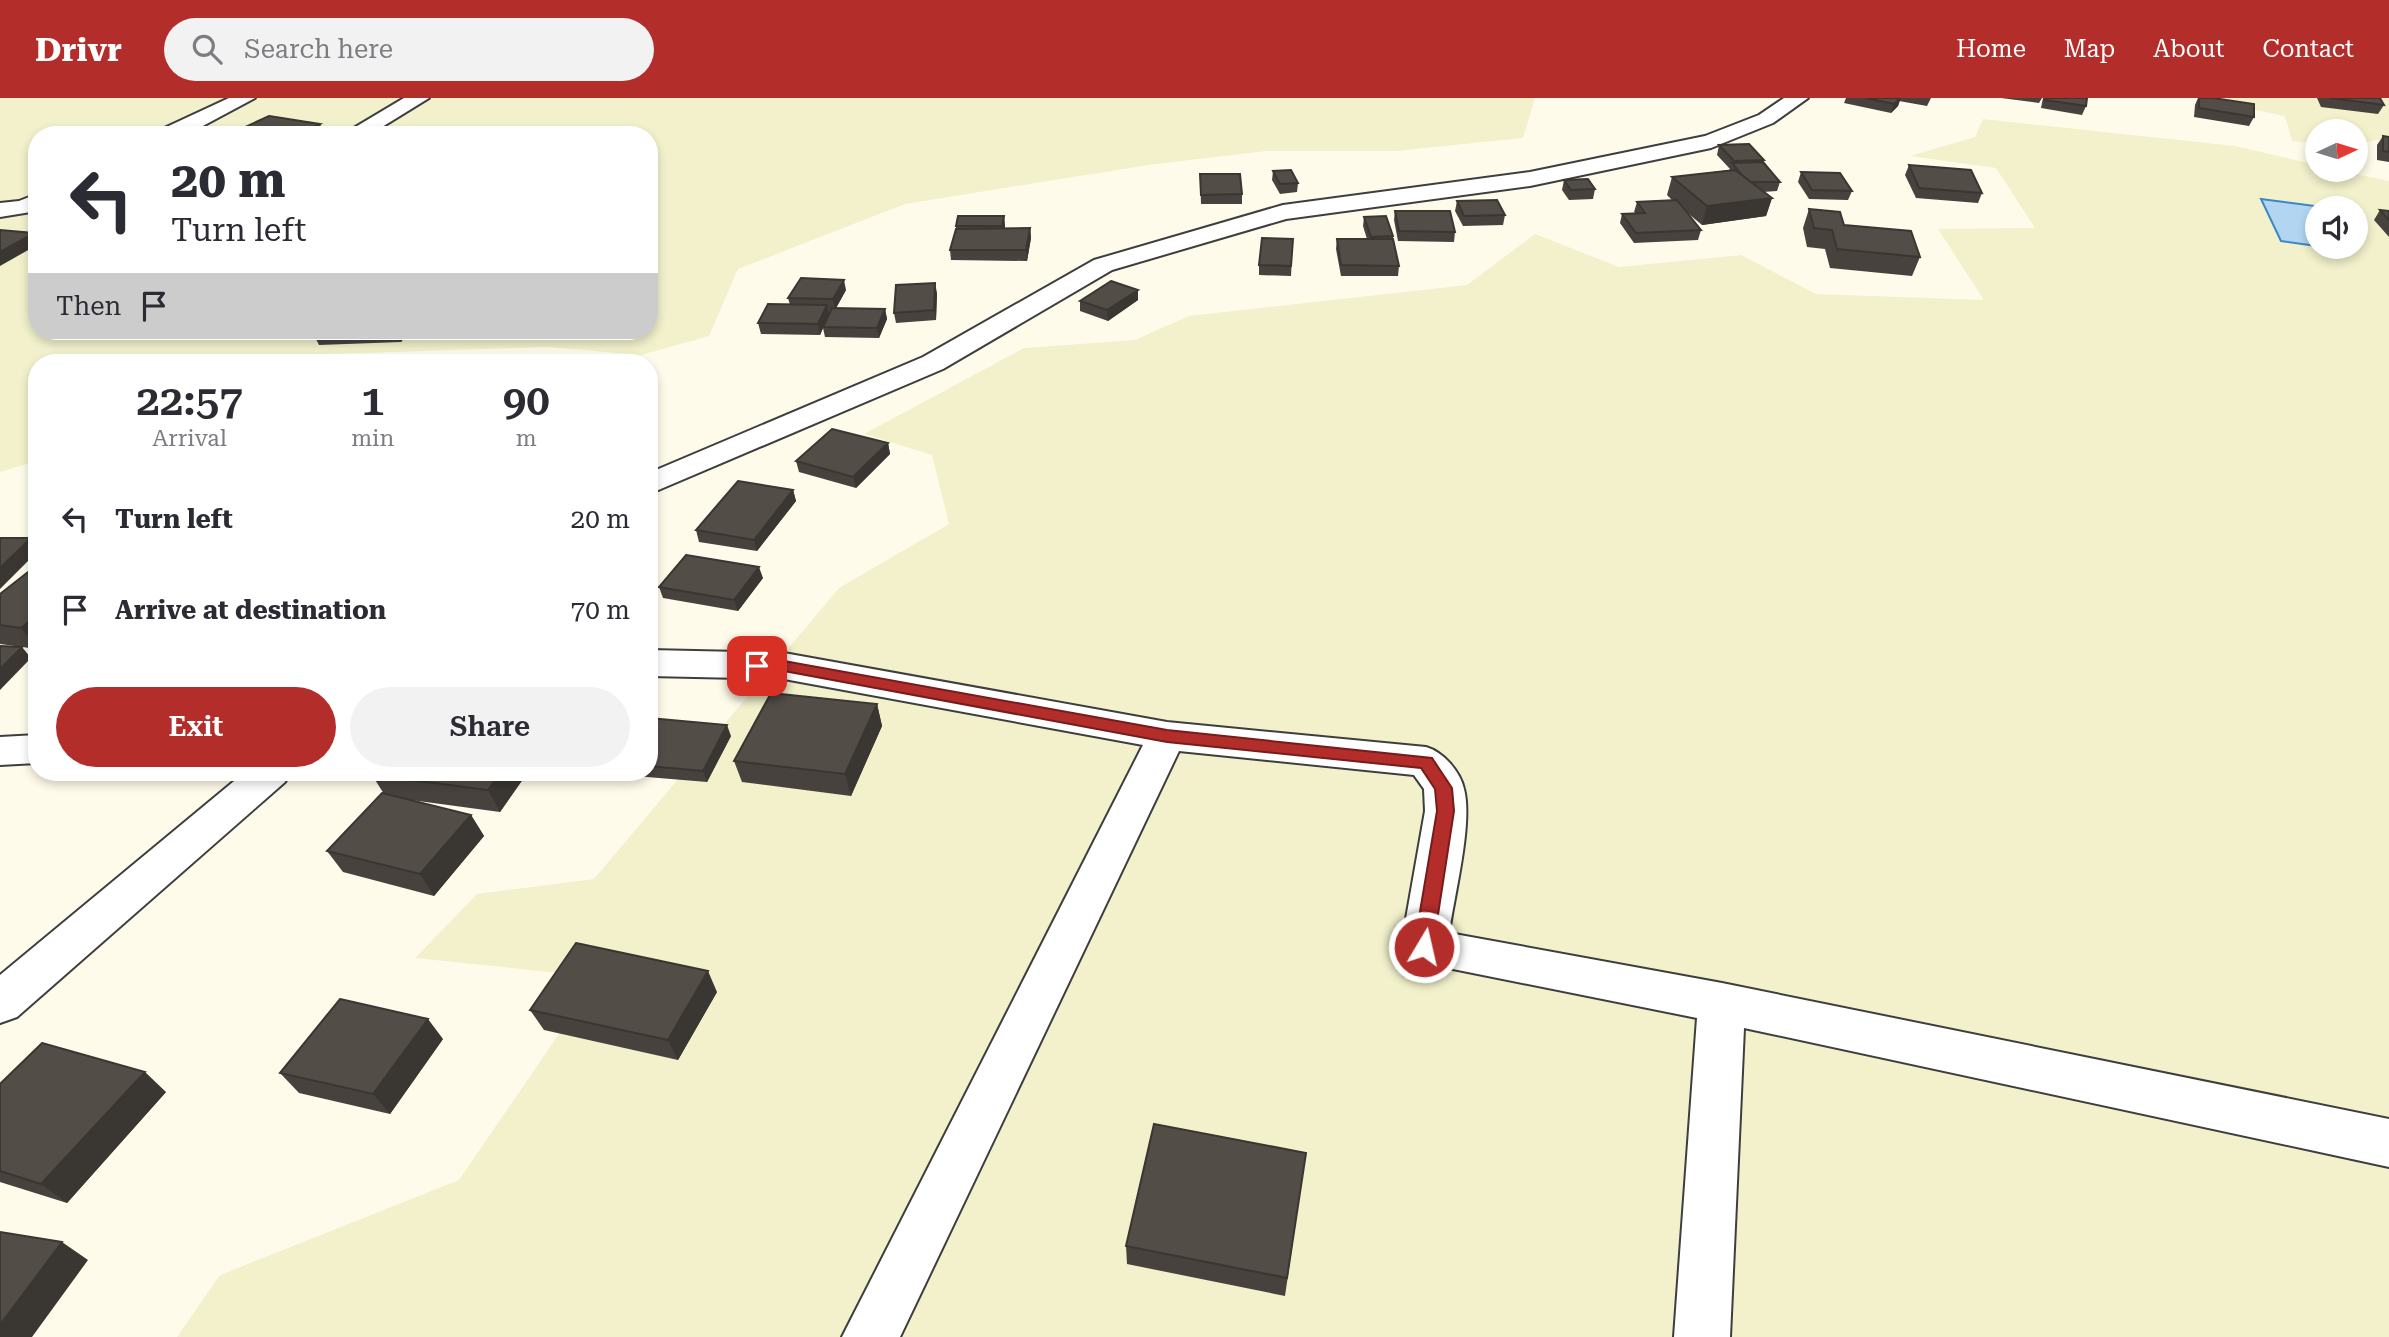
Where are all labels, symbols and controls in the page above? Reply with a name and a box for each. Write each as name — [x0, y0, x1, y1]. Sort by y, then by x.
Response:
search box — [164, 18, 654, 81]
text: Drivr — [35, 30, 122, 69]
icon: search — [188, 30, 226, 68]
text: Search here — [244, 34, 393, 64]
text: Home — [1956, 35, 2026, 63]
text: Map — [2064, 35, 2115, 63]
text: About — [2153, 35, 2224, 63]
text: Contact — [2262, 35, 2354, 63]
north arrow — [2305, 119, 2368, 182]
map controls — [2305, 119, 2368, 259]
text: 20 m — [171, 152, 286, 209]
icon: left — [56, 154, 147, 245]
button: sound — [2305, 196, 2368, 259]
text: Turn left — [171, 211, 306, 249]
icon: arrive — [135, 287, 173, 325]
text: Then — [56, 291, 121, 321]
text: 22:57 — [136, 376, 243, 425]
text: 1 — [361, 376, 384, 425]
text: 90 — [503, 376, 550, 425]
text: Arrival — [152, 425, 227, 452]
text: min — [351, 425, 394, 452]
text: m — [516, 425, 537, 452]
icon: left — [56, 500, 94, 538]
text: Turn left — [115, 504, 233, 534]
text: 20 m — [571, 504, 630, 534]
icon: arrive — [56, 591, 94, 629]
text: Arrive at destination — [115, 595, 386, 625]
text: 70 m — [571, 595, 630, 625]
pin — [727, 636, 787, 696]
icon: arrive — [738, 647, 776, 685]
button: Exit — [56, 687, 336, 767]
button: Share — [350, 687, 630, 767]
position arrow — [1387, 910, 1461, 984]

